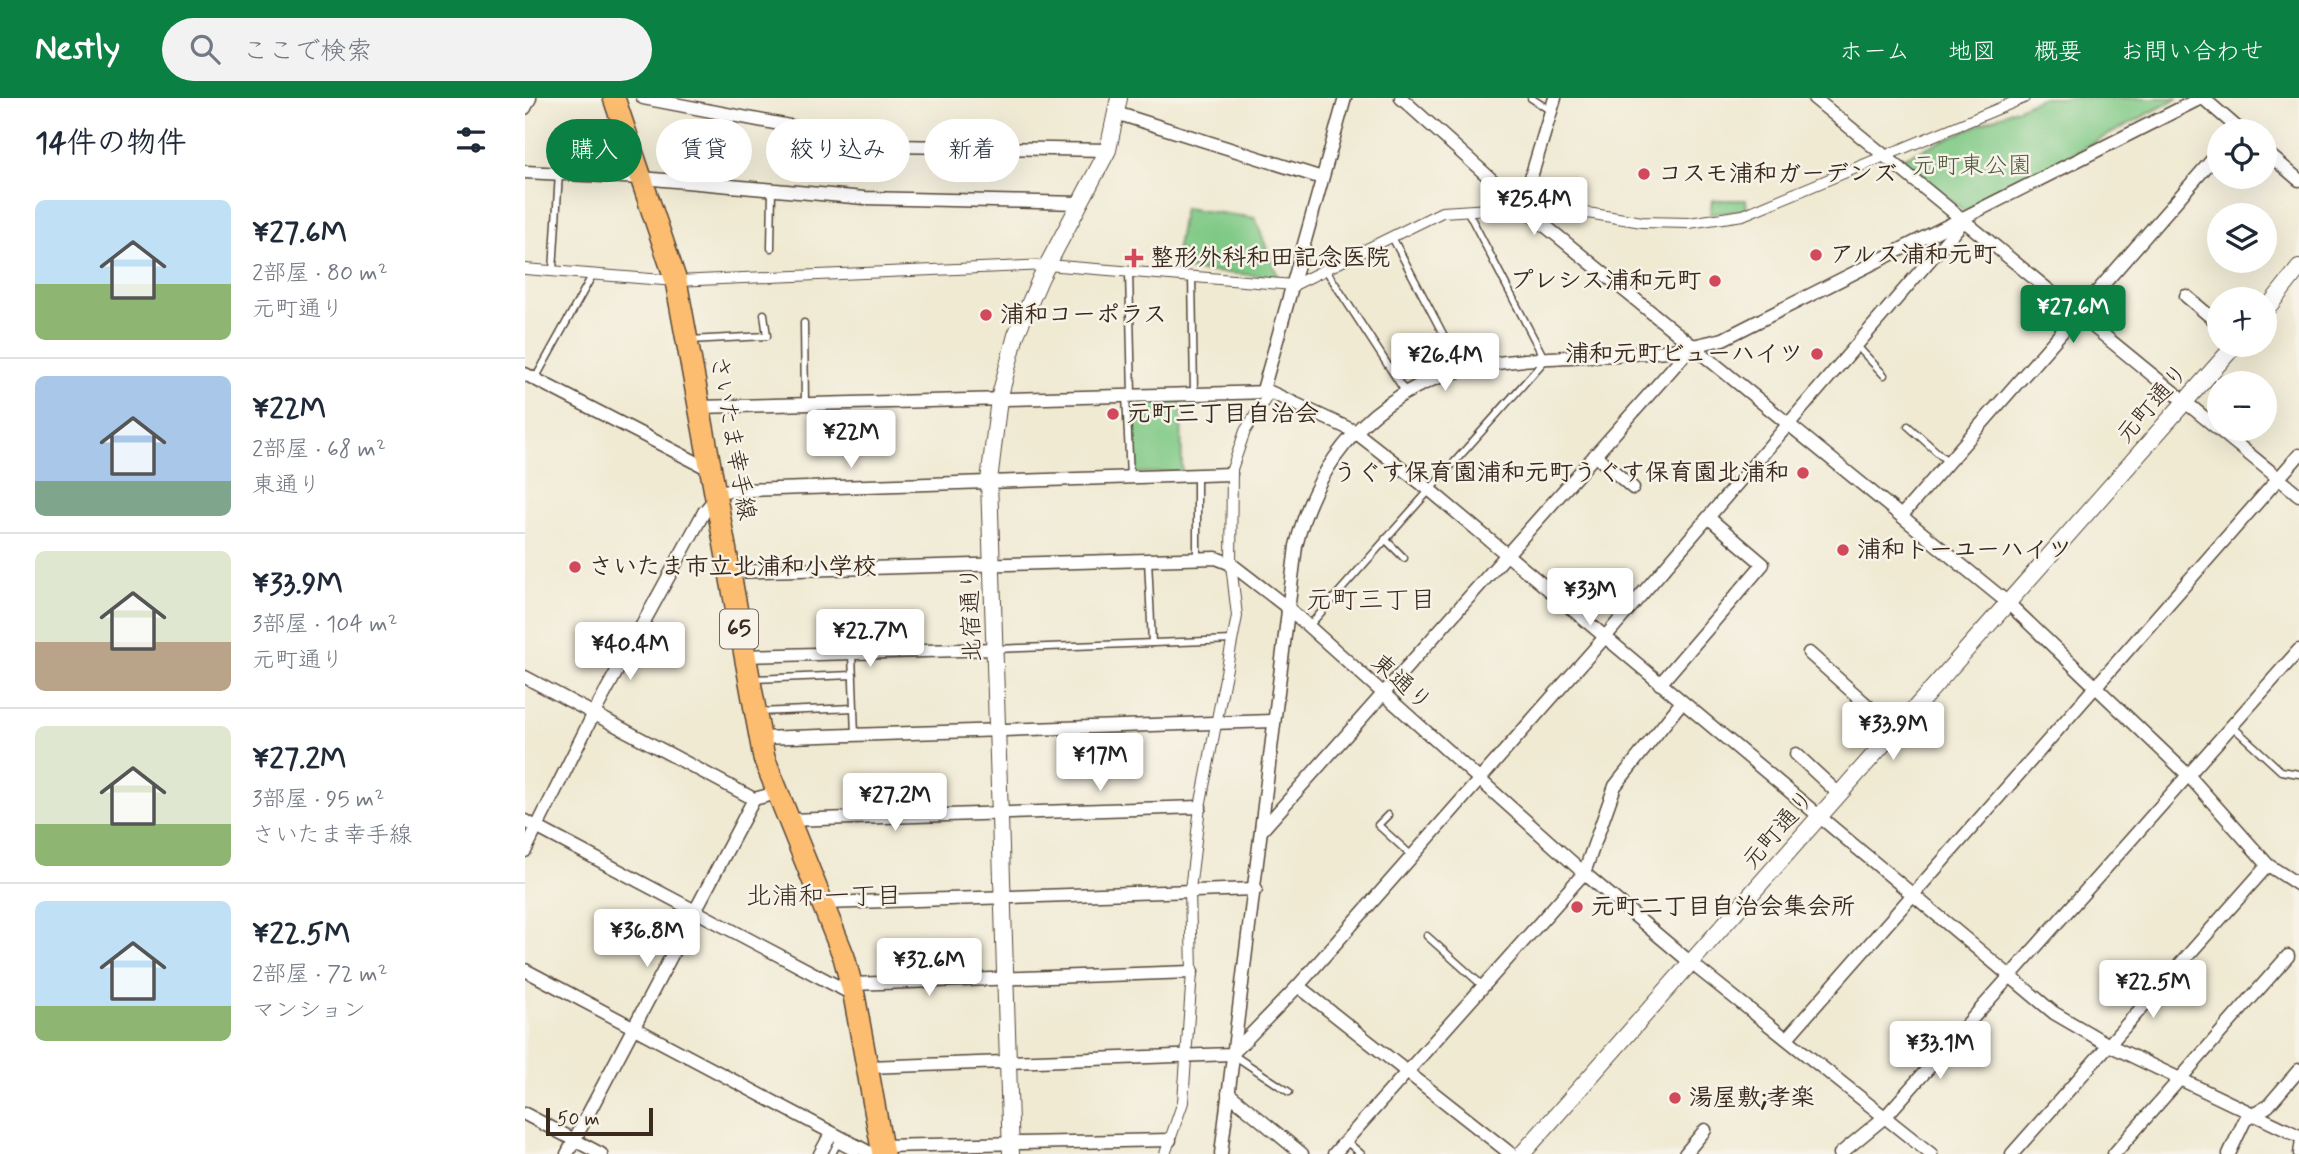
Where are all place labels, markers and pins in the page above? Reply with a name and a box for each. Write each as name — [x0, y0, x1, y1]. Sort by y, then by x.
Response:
place label: コスモ浦和ガーデンズ — [1658, 159, 1897, 190]
marker: コスモ浦和ガーデンズ — [1636, 166, 1652, 182]
pin: ¥25.4M — [1477, 178, 1591, 237]
place label: アルス浦和元町 — [1830, 240, 1997, 271]
place label: 整形外科和田記念医院 — [1150, 243, 1390, 274]
marker: アルス浦和元町 — [1808, 247, 1824, 263]
marker: 整形外科和田記念医院 — [1124, 248, 1144, 268]
place label: プレシス浦和元町 — [1509, 266, 1701, 297]
marker: プレシス浦和元町 — [1707, 273, 1723, 289]
pin: ¥27.6M — [2016, 286, 2130, 345]
place label: 浦和コーポラス — [1000, 300, 1167, 331]
marker: 浦和コーポラス — [978, 307, 994, 323]
pin: ¥26.4M — [1388, 334, 1502, 393]
place label: 浦和元町ビューハイツ — [1565, 339, 1803, 370]
marker: 浦和元町ビューハイツ — [1809, 346, 1825, 362]
place label: 元町三丁目自治会 — [1127, 399, 1319, 430]
marker: 元町三丁目自治会 — [1105, 406, 1121, 422]
pin: ¥22M — [810, 410, 892, 470]
place label: うぐす保育園浦和元町うぐす保育園北浦和 — [1333, 458, 1789, 489]
marker: うぐす保育園浦和元町うぐす保育園北浦和 — [1795, 465, 1811, 481]
place label: 浦和トーユーハイツ — [1857, 535, 2072, 566]
marker: 浦和トーユーハイツ — [1835, 542, 1851, 558]
place label: さいたま市立北浦和小学校 — [589, 552, 877, 583]
marker: さいたま市立北浦和小学校 — [567, 559, 583, 575]
pin: ¥33M — [1549, 568, 1631, 628]
pin: ¥22.7M — [813, 610, 927, 669]
pin: ¥40.4M — [573, 622, 687, 682]
pin: ¥33.9M — [1836, 702, 1950, 762]
pin: ¥17M — [1059, 734, 1141, 793]
pin: ¥27.2M — [838, 774, 952, 833]
place label: 元町二丁目自治会集会所 — [1591, 892, 1855, 923]
marker: 元町二丁目自治会集会所 — [1569, 899, 1585, 915]
pin: ¥36.8M — [590, 910, 704, 969]
pin: ¥32.6M — [872, 939, 986, 998]
pin: ¥22.5M — [2096, 960, 2210, 1020]
pin: ¥33.1M — [1883, 1021, 1997, 1081]
place label: 湯屋敷;孝楽 — [1689, 1083, 1815, 1114]
marker: 湯屋敷;孝楽 — [1667, 1090, 1683, 1106]

